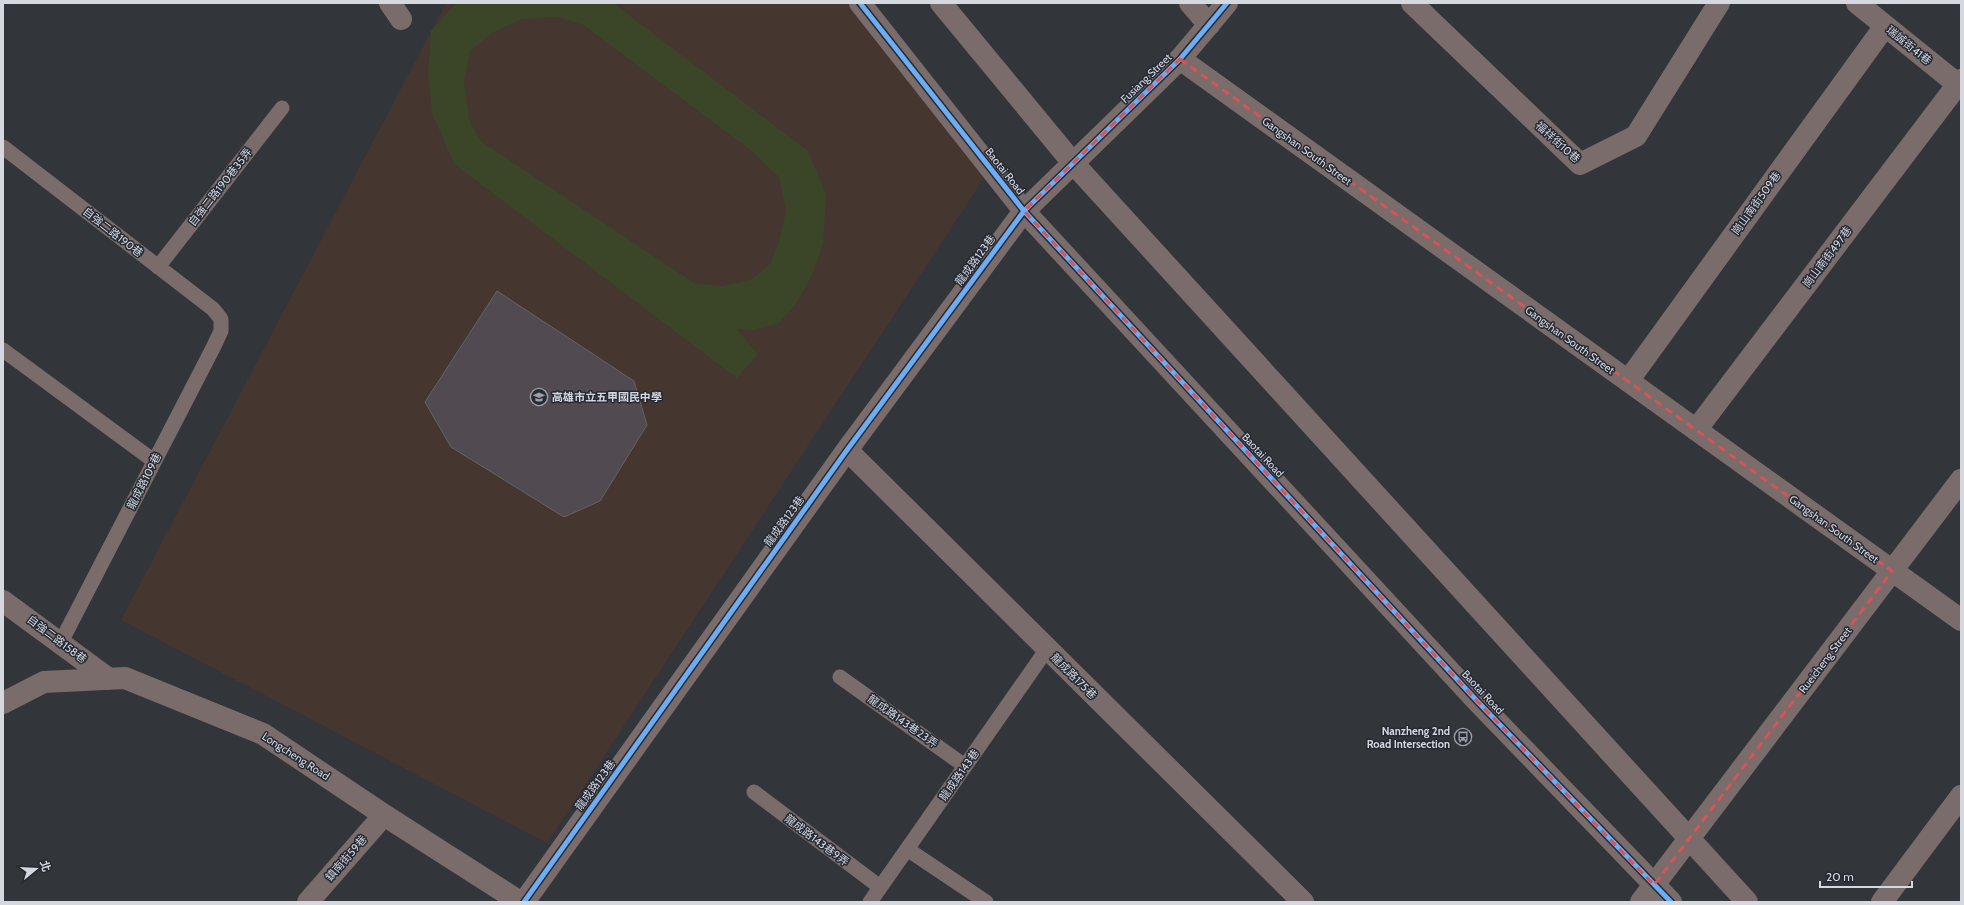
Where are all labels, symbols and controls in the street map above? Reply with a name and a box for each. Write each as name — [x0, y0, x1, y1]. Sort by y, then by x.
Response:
street label: 瑞誠街41巷 — [1884, 23, 1934, 67]
street label: Fusiang Street — [1118, 50, 1175, 106]
street label: Gangshan South Street — [1259, 114, 1355, 188]
street label: 福祥街10巷 — [1533, 118, 1583, 166]
street label: 自強二路190巷35弄 — [185, 145, 255, 229]
street label: Baotai Road — [982, 145, 1028, 197]
street label: 崗山南街509巷 — [1728, 169, 1784, 237]
street label: 自強二路190巷 — [80, 204, 146, 260]
street label: 崗山南街497巷 — [1799, 224, 1855, 290]
street label: 龍成路123巷 — [952, 232, 998, 288]
street label: Gangshan South Street — [1522, 303, 1618, 377]
school or university icon: 高雄市立五甲國民中學 — [529, 387, 549, 407]
place label: 高雄市立五甲國民中學 — [552, 390, 662, 404]
street label: Baotai Road — [1239, 430, 1287, 480]
street label: 龍成路109巷 — [124, 450, 164, 512]
street label: Gangshan South Street — [1786, 492, 1882, 566]
street label: 龍成路123巷 — [761, 493, 807, 549]
street label: 自強二路158巷 — [24, 612, 90, 666]
street label: Rueicheng Street — [1796, 624, 1855, 696]
street label: 龍成路175巷 — [1048, 650, 1100, 702]
street label: Baotai Road — [1459, 667, 1507, 717]
street label: 龍成路143巷23弄 — [865, 692, 941, 750]
place label: Nanzheng 2nd Road Intersection — [1367, 724, 1450, 751]
bus stop icon: Nanzheng 2nd Road Intersection — [1453, 727, 1473, 747]
street label: Longcheng Road — [260, 729, 332, 783]
street label: 龍成路143巷 — [936, 746, 982, 804]
street label: 龍成路123巷 — [572, 757, 618, 813]
street label: 龍成路143巷9弄 — [782, 811, 852, 869]
street label: 鎮南街59巷 — [322, 832, 370, 884]
north arrow — [16, 849, 56, 889]
text: 北 — [37, 859, 54, 873]
scale bar — [1820, 863, 1912, 889]
text: 20 m — [1826, 869, 1854, 884]

